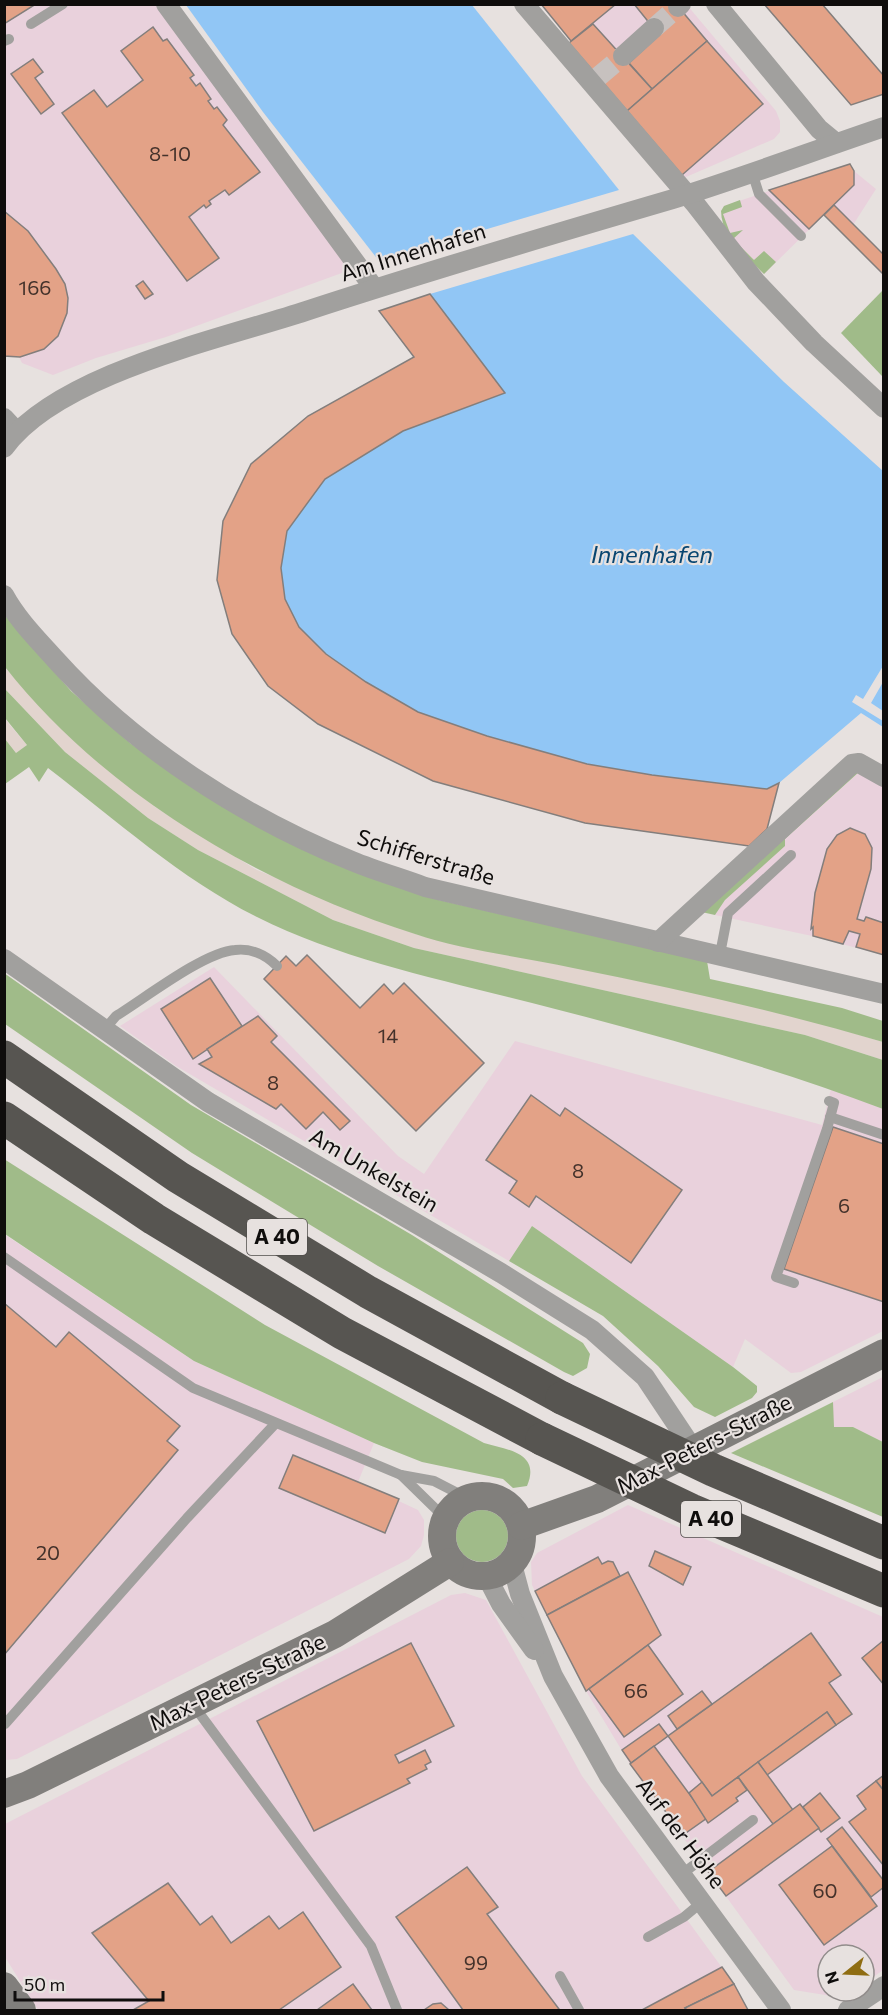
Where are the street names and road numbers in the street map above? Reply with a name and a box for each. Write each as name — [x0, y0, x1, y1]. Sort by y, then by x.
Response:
street label: Am Innenhafen — [337, 217, 489, 286]
street label: Schifferstraße — [354, 823, 498, 890]
street label: Am Unkelstein — [305, 1122, 444, 1217]
road number: A 40 — [247, 1219, 307, 1255]
street label: Max-Peters-Straße — [612, 1388, 796, 1499]
road number: A 40 — [681, 1501, 741, 1537]
street label: Max-Peters-Straße — [144, 1627, 329, 1736]
street label: Auf der Höhe — [631, 1772, 732, 1893]

